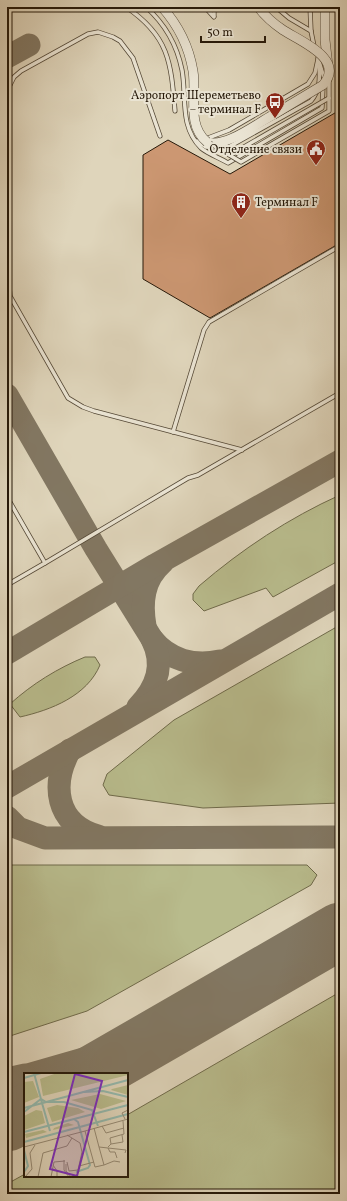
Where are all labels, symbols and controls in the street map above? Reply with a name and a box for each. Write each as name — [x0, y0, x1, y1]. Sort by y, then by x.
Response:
scale bar — [201, 18, 265, 44]
text: 50 m — [207, 25, 233, 41]
place label: Аэропорт Шереметьево – терминал F — [131, 88, 261, 118]
bus stop icon: Аэропорт Шереметьево – терминал F — [264, 91, 286, 119]
public building icon: Отделение связи — [305, 138, 327, 166]
place label: Отделение связи — [210, 142, 302, 158]
building icon: Терминал F — [230, 191, 252, 219]
place label: Терминал F — [255, 195, 318, 211]
inset map — [24, 1073, 128, 1177]

